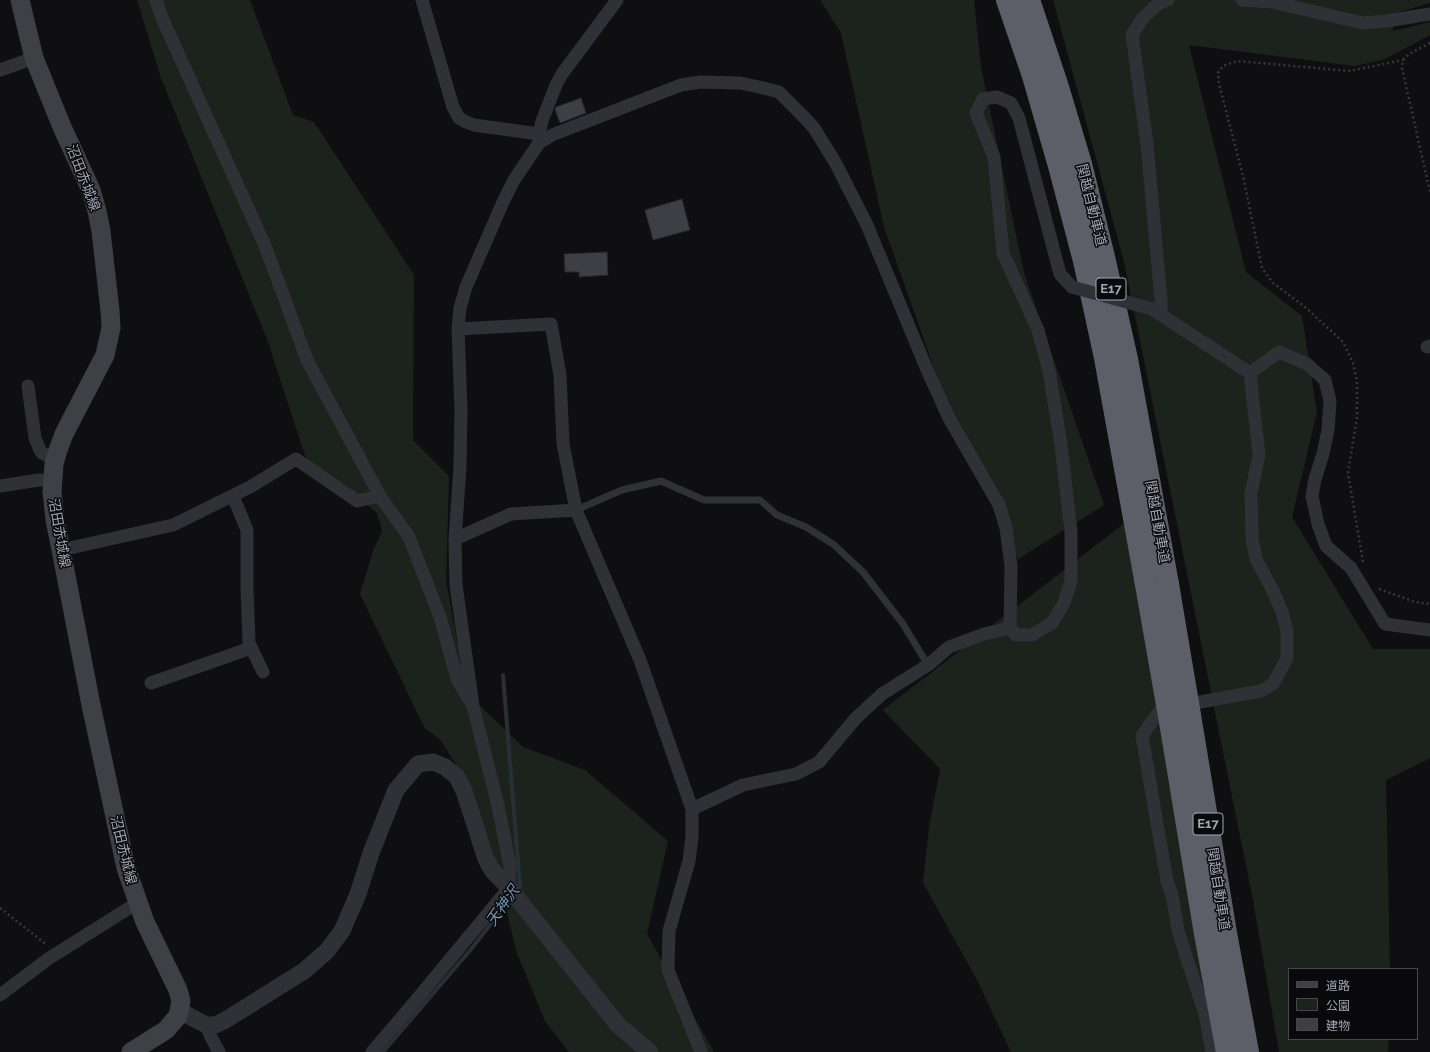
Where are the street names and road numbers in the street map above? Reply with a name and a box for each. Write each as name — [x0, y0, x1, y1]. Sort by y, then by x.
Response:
street label: 沼田赤城線 — [63, 142, 103, 214]
street label: 関越自動車道 — [1073, 162, 1109, 248]
road number: E17 — [1096, 278, 1126, 300]
street label: 関越自動車道 — [1141, 479, 1173, 565]
street label: 沼田赤城線 — [45, 497, 73, 569]
road number: E17 — [1193, 813, 1223, 835]
street label: 沼田赤城線 — [106, 814, 140, 886]
street label: 関越自動車道 — [1203, 846, 1233, 932]

